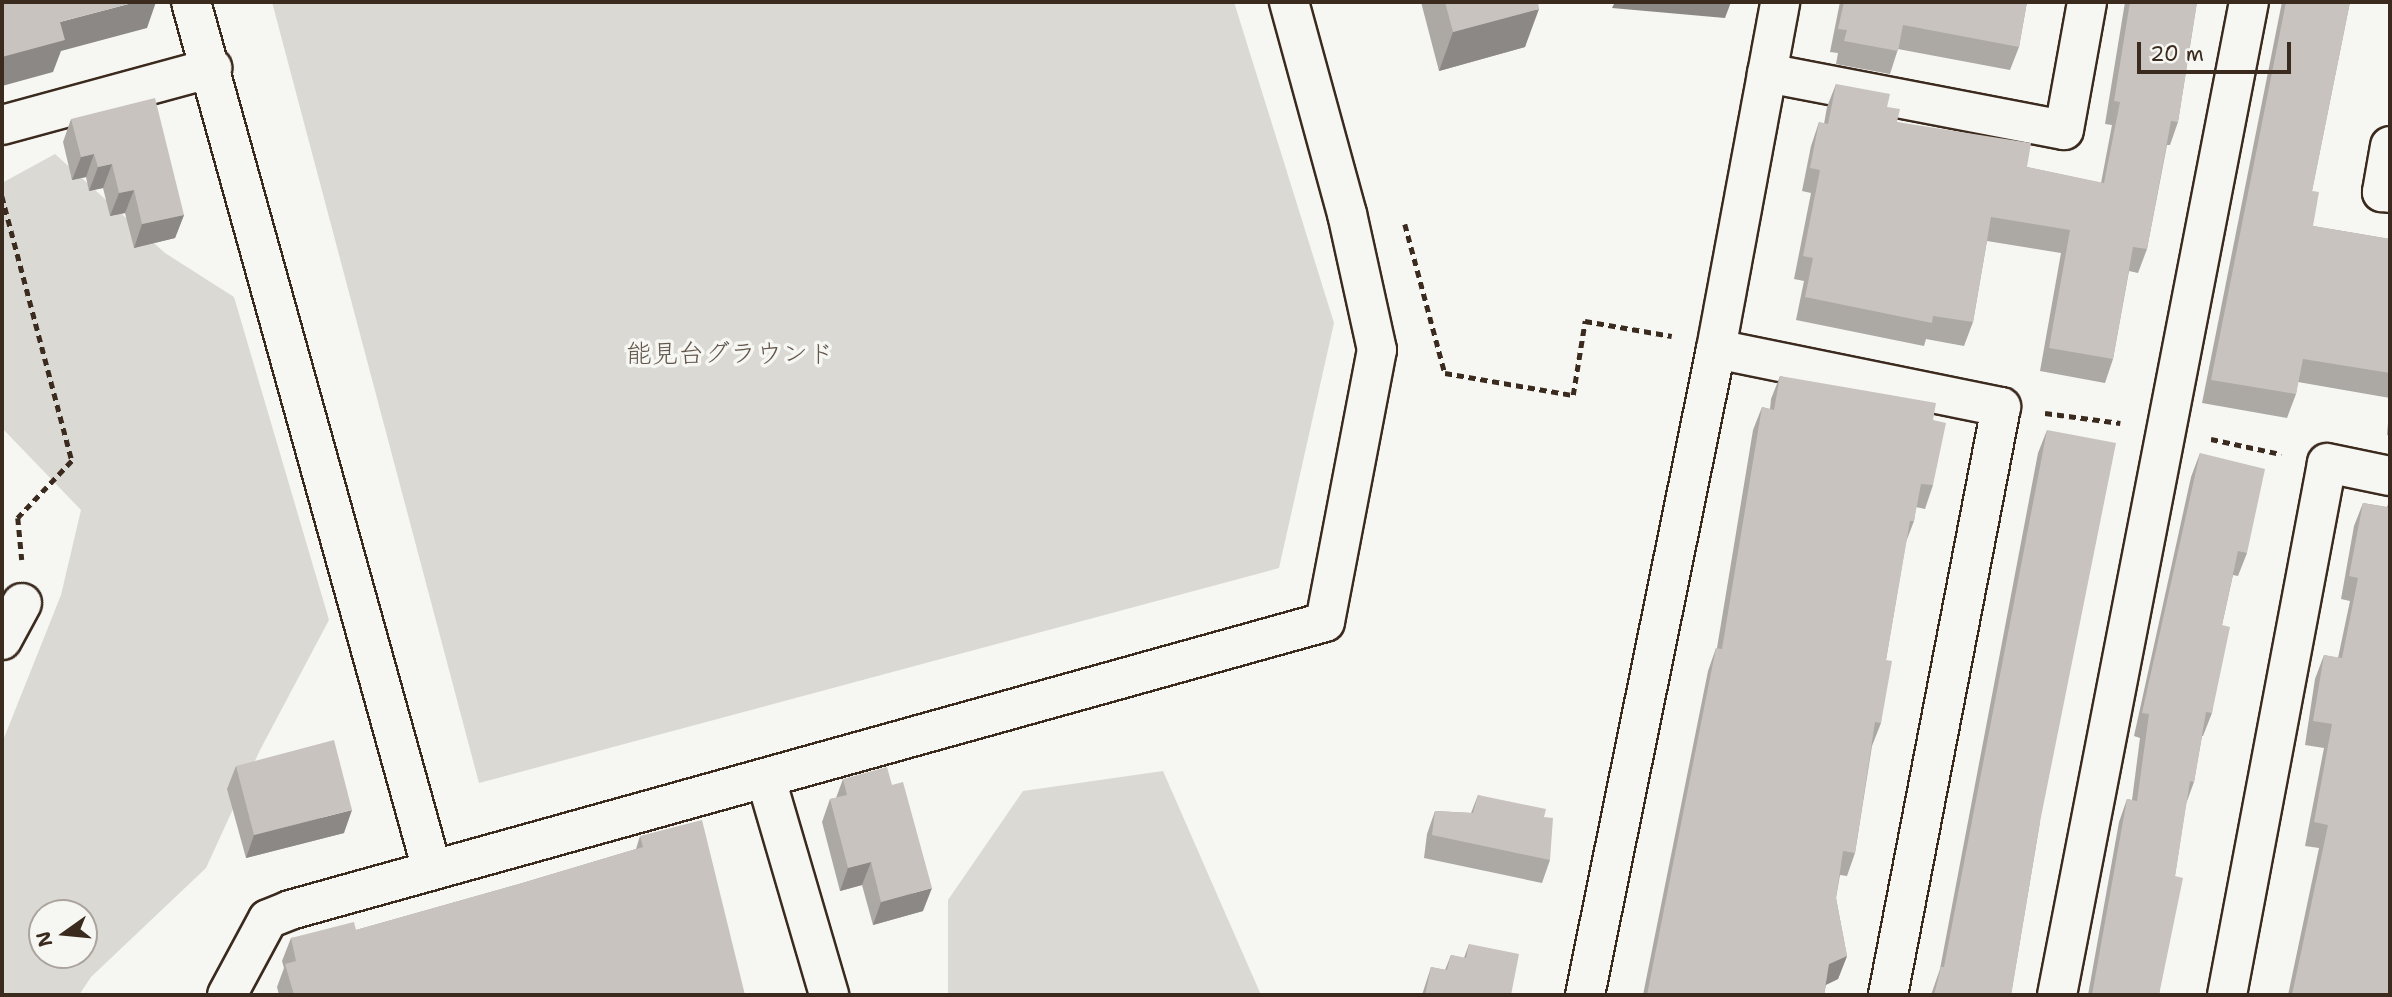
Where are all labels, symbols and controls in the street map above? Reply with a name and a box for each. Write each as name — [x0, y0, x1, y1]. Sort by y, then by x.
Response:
scale bar — [2140, 28, 2294, 72]
text: 20 m — [2150, 40, 2204, 68]
park label: 能見台グラウンド — [626, 337, 834, 369]
north arrow — [28, 899, 98, 969]
text: N — [30, 929, 58, 950]

